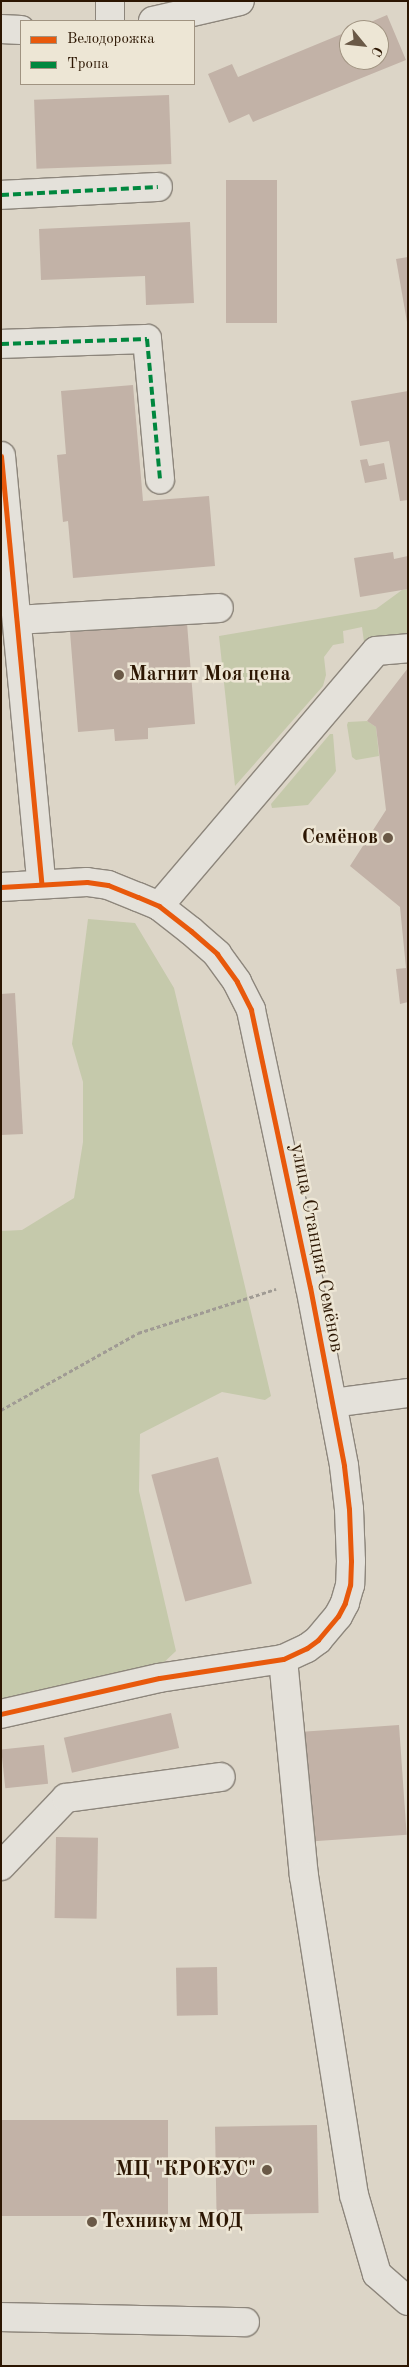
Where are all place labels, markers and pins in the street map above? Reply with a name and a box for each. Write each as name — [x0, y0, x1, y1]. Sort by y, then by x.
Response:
place label: Магнит Моя цена — [129, 663, 291, 687]
marker: Магнит Моя цена — [113, 669, 125, 681]
place label: Семёнов — [302, 826, 378, 850]
marker: Семёнов — [382, 832, 394, 844]
place label: МЦ "КРОКУС" — [116, 2158, 256, 2182]
marker: МЦ "КРОКУС" — [260, 2163, 274, 2177]
place label: Техникум МОД — [102, 2210, 243, 2234]
marker: Техникум МОД — [86, 2216, 98, 2228]

